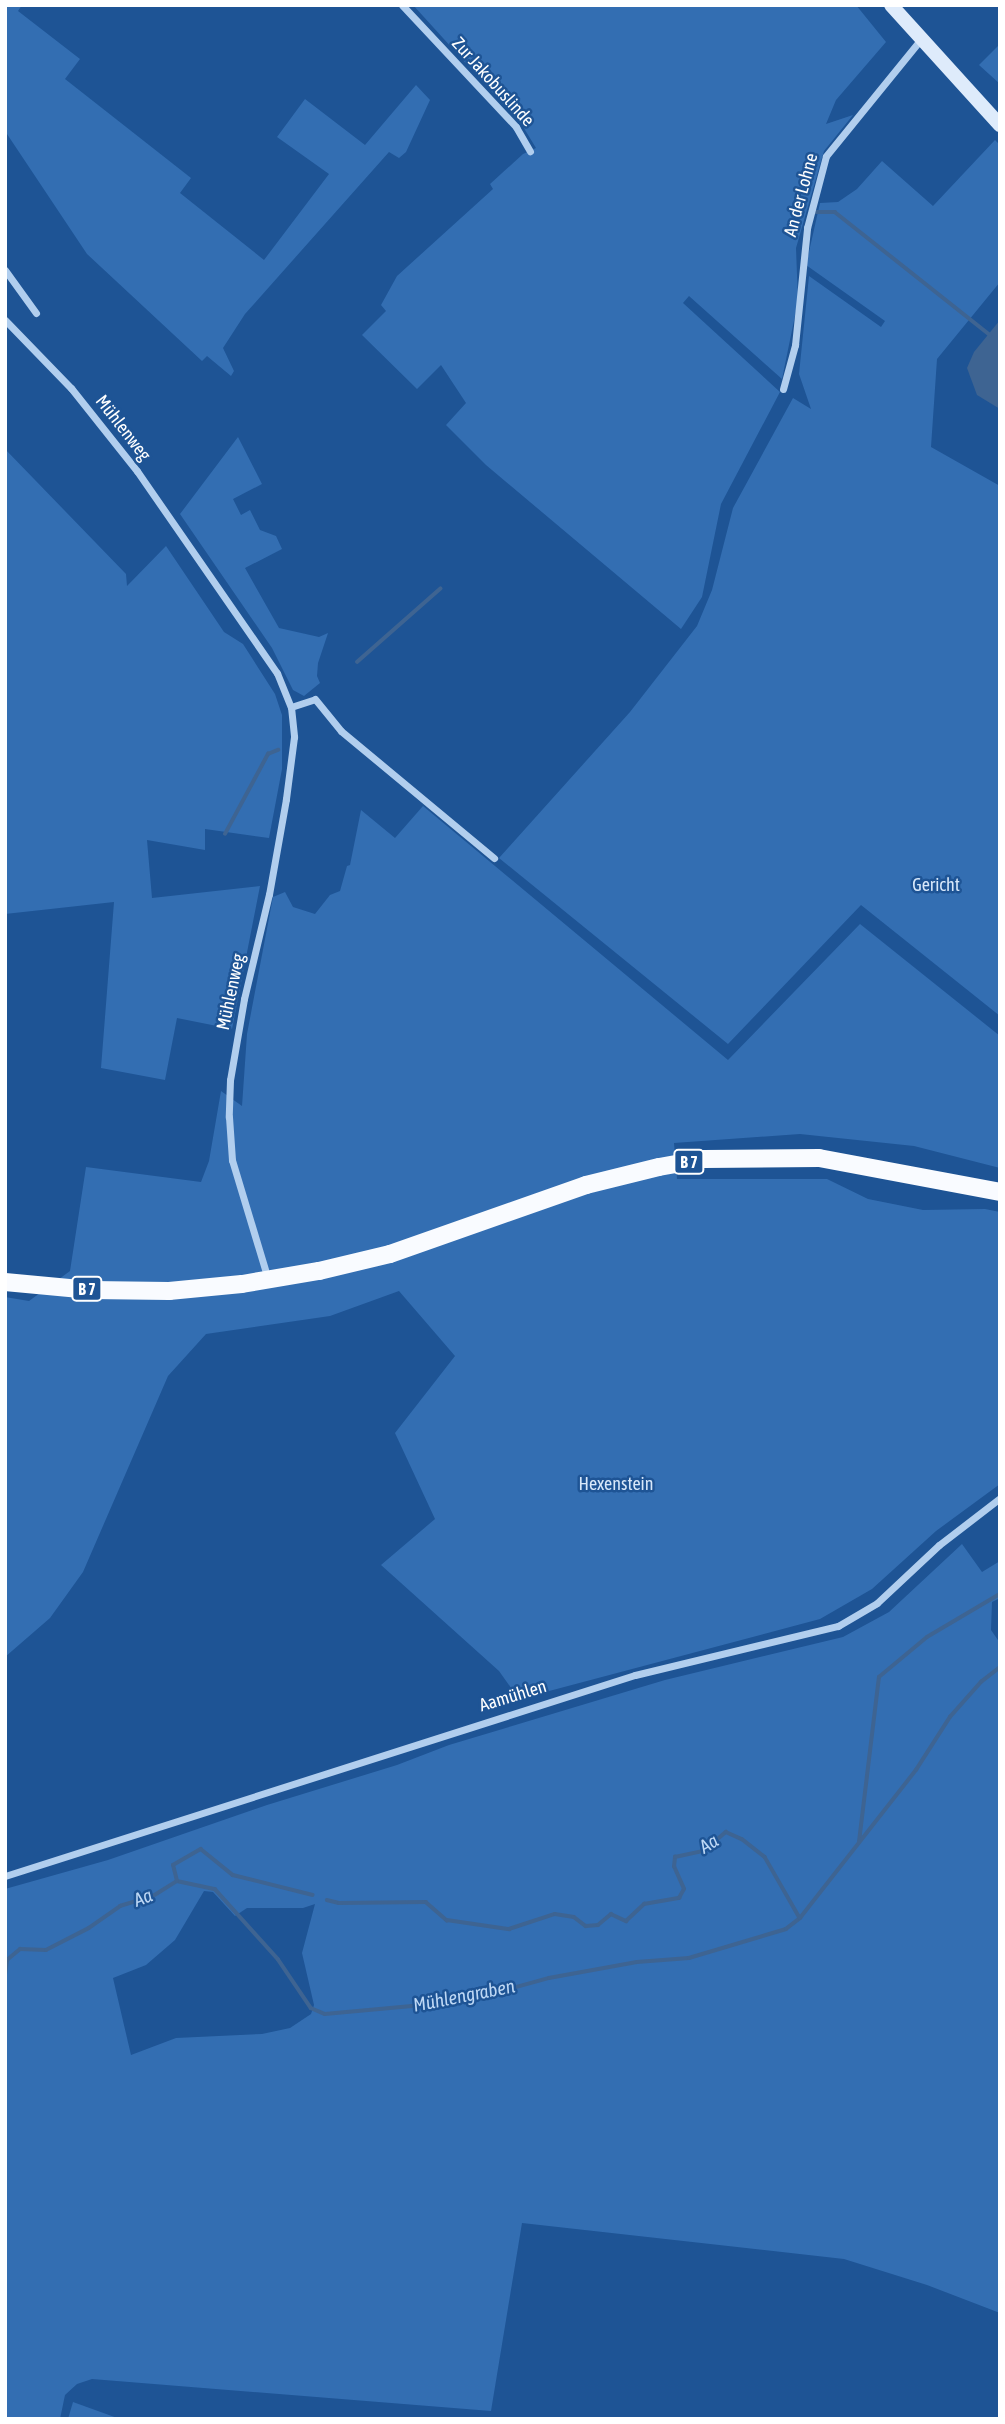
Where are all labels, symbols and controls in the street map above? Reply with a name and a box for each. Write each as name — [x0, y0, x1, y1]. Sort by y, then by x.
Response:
street label: Zur Jakobuslinde — [447, 33, 539, 131]
street label: An der Lohne — [779, 151, 823, 239]
street label: Mühlenweg — [91, 391, 155, 465]
park label: Gericht — [912, 874, 960, 896]
street label: Mühlenweg — [212, 952, 250, 1032]
road number: B 7 — [673, 1150, 705, 1174]
road number: B 7 — [71, 1276, 103, 1302]
park label: Hexenstein — [579, 1473, 653, 1495]
street label: Aamühlen — [477, 1676, 549, 1716]
water label: Aa — [695, 1830, 723, 1858]
water label: Aa — [130, 1884, 156, 1912]
water label: Mühlengraben — [411, 1975, 517, 2017]

